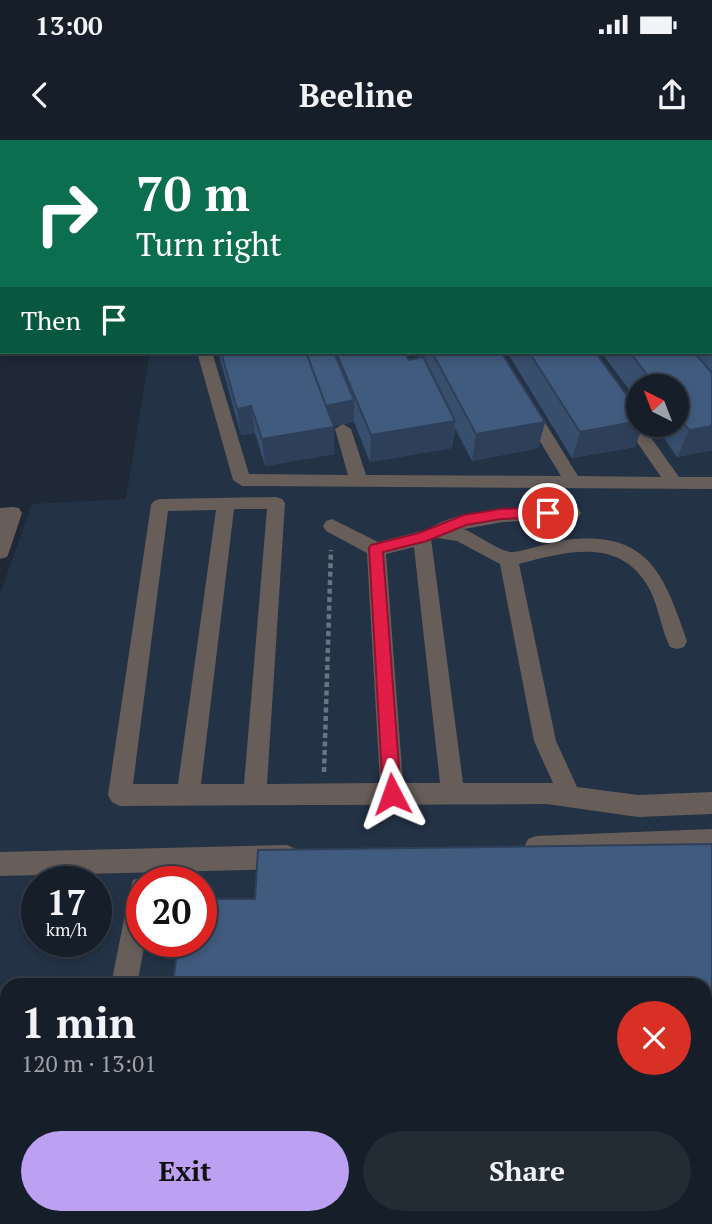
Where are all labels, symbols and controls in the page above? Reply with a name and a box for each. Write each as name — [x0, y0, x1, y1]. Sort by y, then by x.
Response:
text: 13:00 — [35, 8, 103, 42]
text: Beeline — [299, 74, 413, 116]
icon: back — [21, 76, 59, 114]
icon: share — [653, 76, 691, 114]
text: 70 m — [136, 160, 250, 225]
icon: right — [21, 168, 112, 259]
text: Turn right — [136, 223, 282, 265]
icon: arrive — [95, 301, 133, 339]
text: Then — [21, 303, 81, 337]
north arrow — [626, 374, 690, 438]
map controls — [626, 374, 689, 437]
pin — [518, 483, 578, 543]
icon: arrive — [529, 494, 567, 532]
position arrow — [355, 757, 429, 831]
speed limit sign: 20 — [126, 866, 217, 957]
text: 17 — [47, 879, 86, 925]
text: km/h — [46, 917, 87, 941]
text: 1 min — [21, 994, 136, 1050]
button: close — [617, 1001, 691, 1075]
text: 120 m · 13:01 — [21, 1048, 156, 1079]
button: Exit — [21, 1131, 349, 1211]
button: Share — [363, 1131, 691, 1211]

